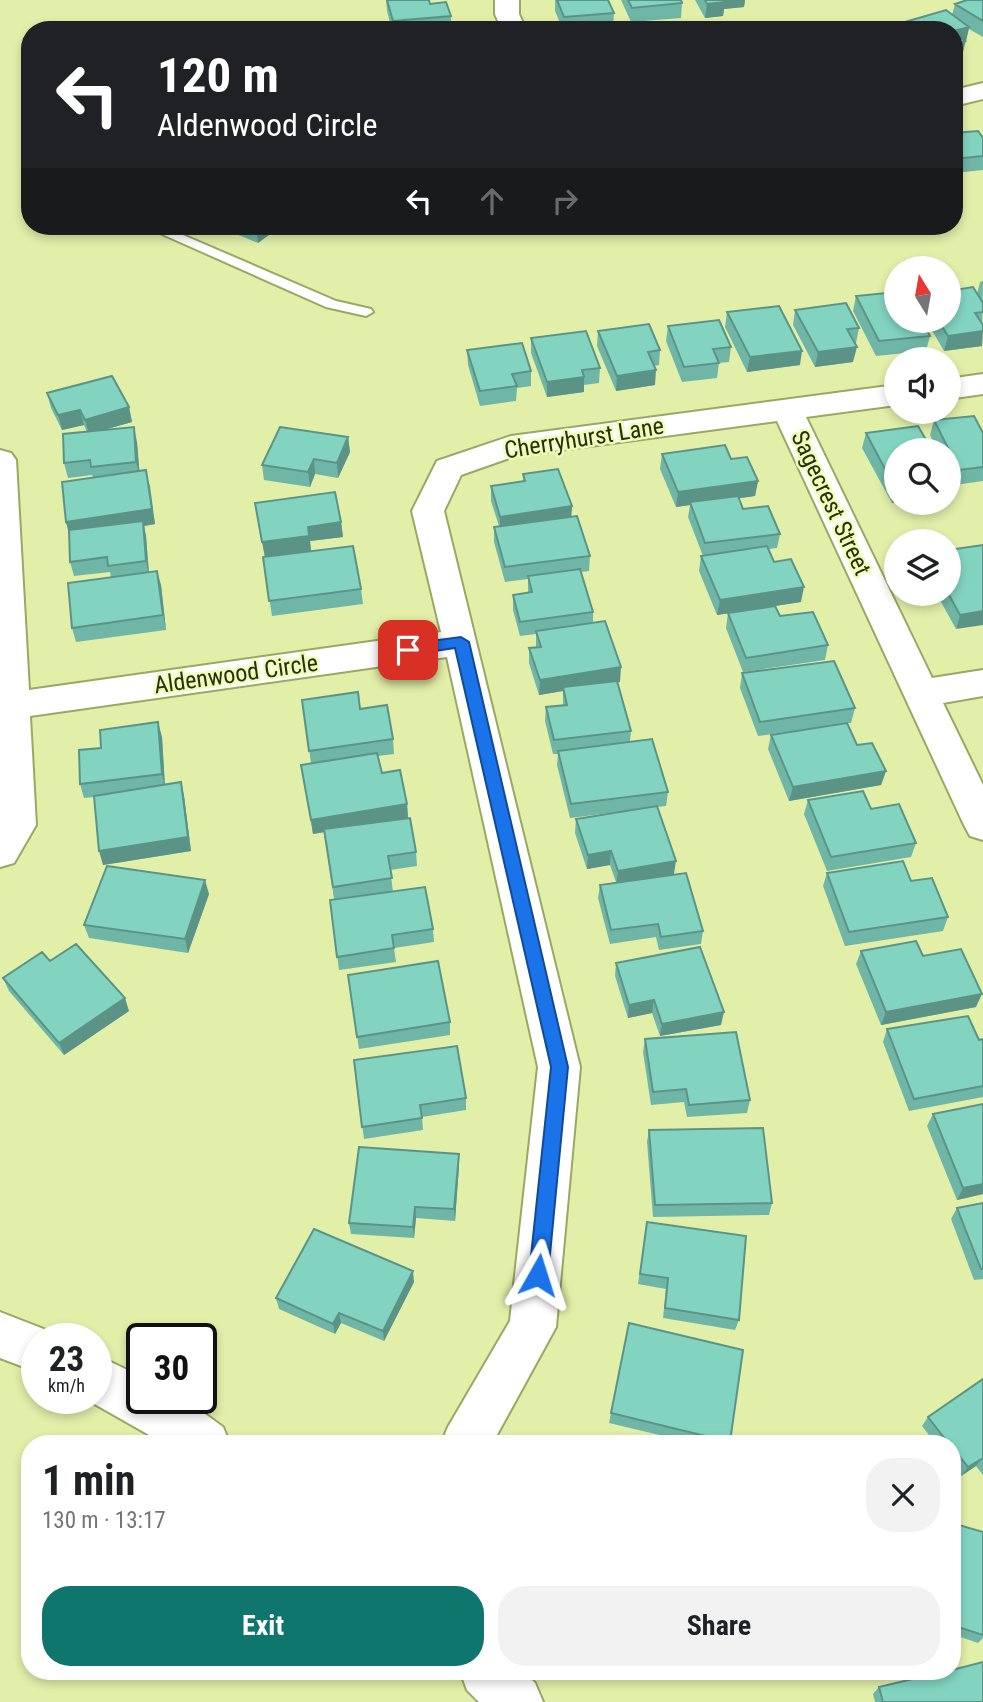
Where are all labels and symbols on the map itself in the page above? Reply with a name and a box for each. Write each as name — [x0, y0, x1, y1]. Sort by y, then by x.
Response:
north arrow — [884, 256, 961, 332]
street label: Cherryhurst Lane — [502, 412, 666, 464]
street label: Sagecrest Street — [785, 426, 877, 580]
pin — [378, 620, 438, 680]
street label: Aldenwood Circle — [152, 649, 320, 699]
position arrow — [501, 1238, 575, 1312]
speed limit sign: 30 — [126, 1323, 217, 1414]

